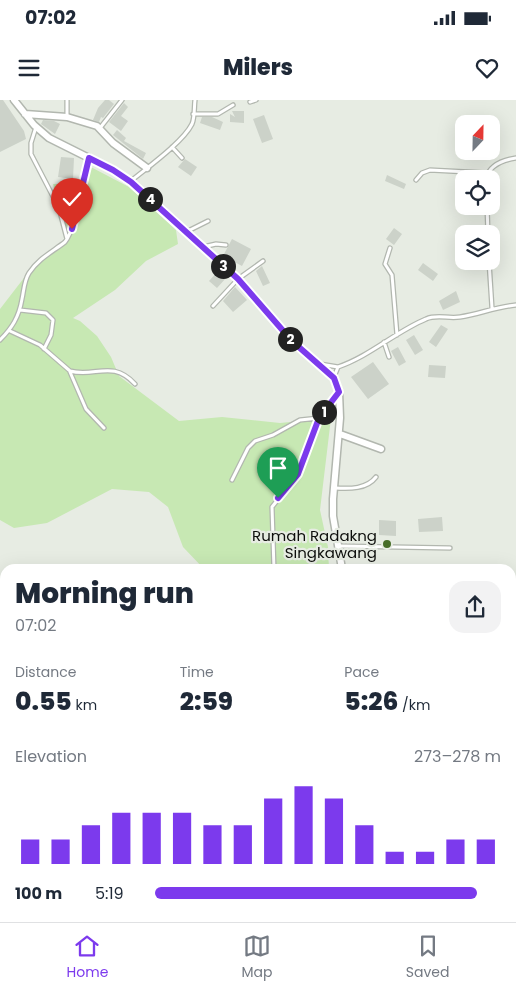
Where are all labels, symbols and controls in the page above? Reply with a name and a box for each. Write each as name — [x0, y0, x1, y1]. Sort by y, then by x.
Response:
text: 07:02 — [25, 4, 76, 31]
text: Milers — [223, 52, 293, 83]
icon: menu — [15, 54, 43, 82]
icon: heart — [473, 54, 501, 82]
north arrow — [455, 115, 500, 160]
map controls — [455, 115, 500, 270]
button: locate — [455, 170, 500, 215]
pin — [51, 178, 93, 229]
icon: check — [58, 185, 86, 213]
pin: 4 — [138, 186, 162, 212]
text: 4 — [146, 189, 155, 209]
button: layers — [455, 225, 500, 270]
pin: 3 — [210, 254, 236, 278]
text: 3 — [219, 256, 228, 276]
pin: 2 — [278, 326, 302, 352]
text: 2 — [287, 329, 295, 349]
pin: 1 — [312, 400, 336, 424]
text: 1 — [322, 402, 327, 422]
pin — [257, 447, 299, 498]
icon: arrive — [264, 454, 292, 482]
place label: Rumah Radakng Singkawang — [252, 525, 377, 563]
marker: Rumah Radakng Singkawang — [381, 538, 393, 550]
text: Morning run — [15, 574, 194, 613]
button: share — [449, 581, 501, 633]
text: 07:02 — [15, 614, 56, 637]
text: Distance — [15, 662, 76, 682]
text: Time — [180, 662, 214, 682]
text: Pace — [344, 662, 379, 682]
text: 0.55 — [15, 684, 72, 719]
text: 2:59 — [180, 684, 233, 719]
text: 5:26 — [344, 684, 398, 719]
text: km — [72, 695, 97, 715]
text: /km — [398, 695, 430, 715]
text: Elevation — [15, 745, 87, 768]
text: 273–278 m — [414, 745, 501, 768]
text: 100 m — [15, 882, 62, 905]
text: 5:19 — [95, 882, 124, 905]
tab: Home — [67, 932, 108, 983]
tab: Map — [242, 932, 273, 983]
tab: Saved — [406, 932, 449, 983]

